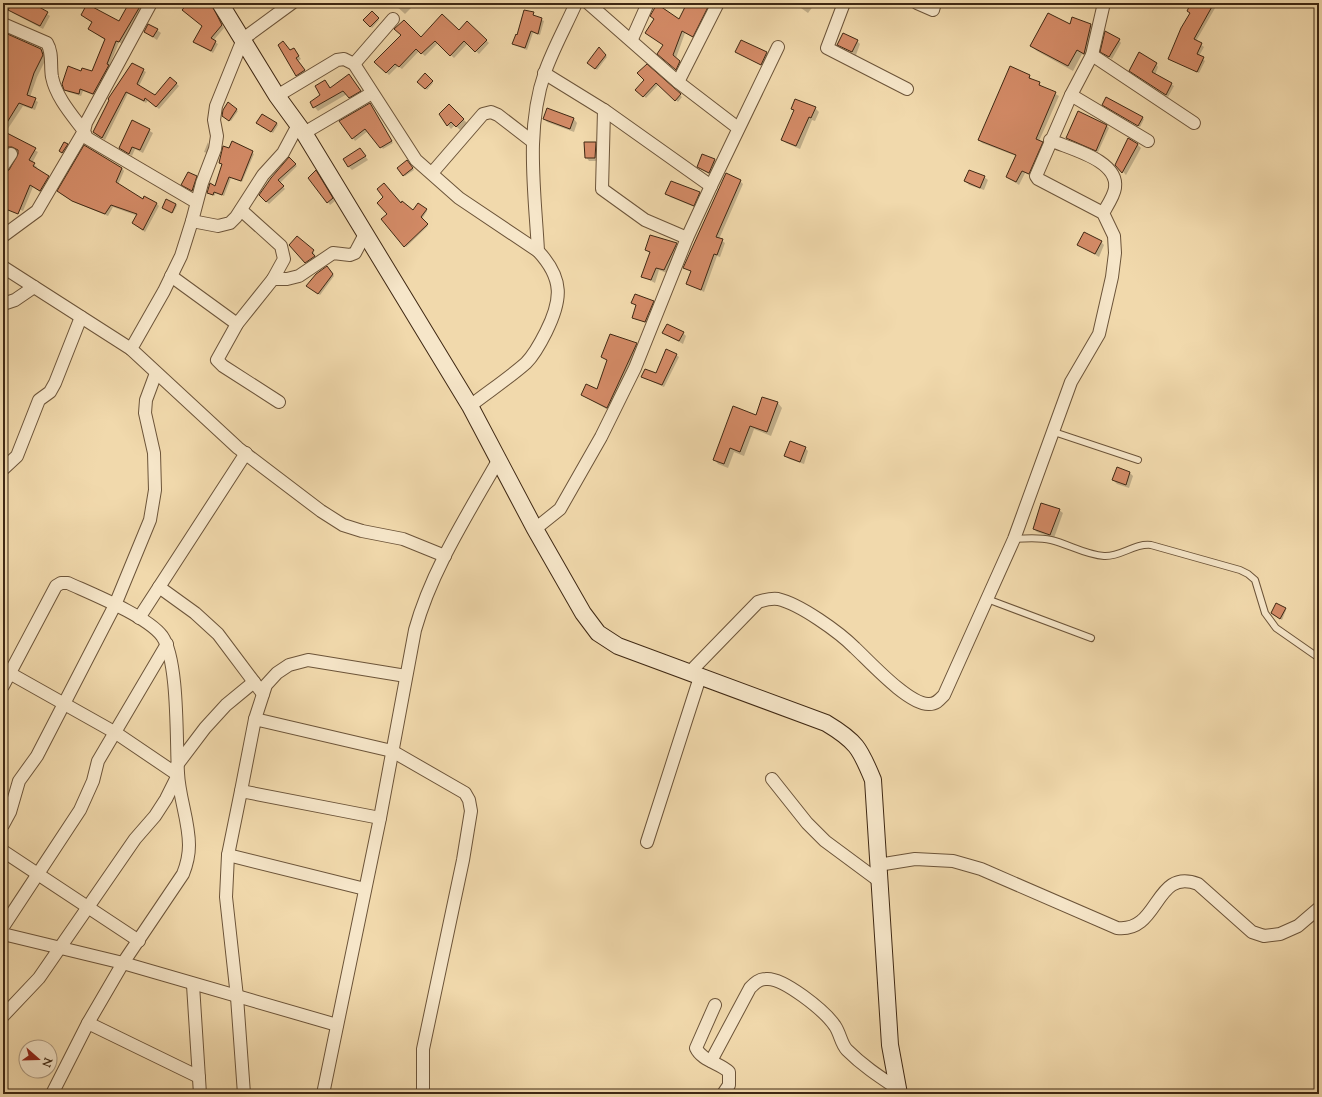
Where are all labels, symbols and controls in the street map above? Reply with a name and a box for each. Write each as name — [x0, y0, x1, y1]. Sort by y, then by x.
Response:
north arrow — [18, 1039, 58, 1079]
text: N — [37, 1054, 56, 1069]

